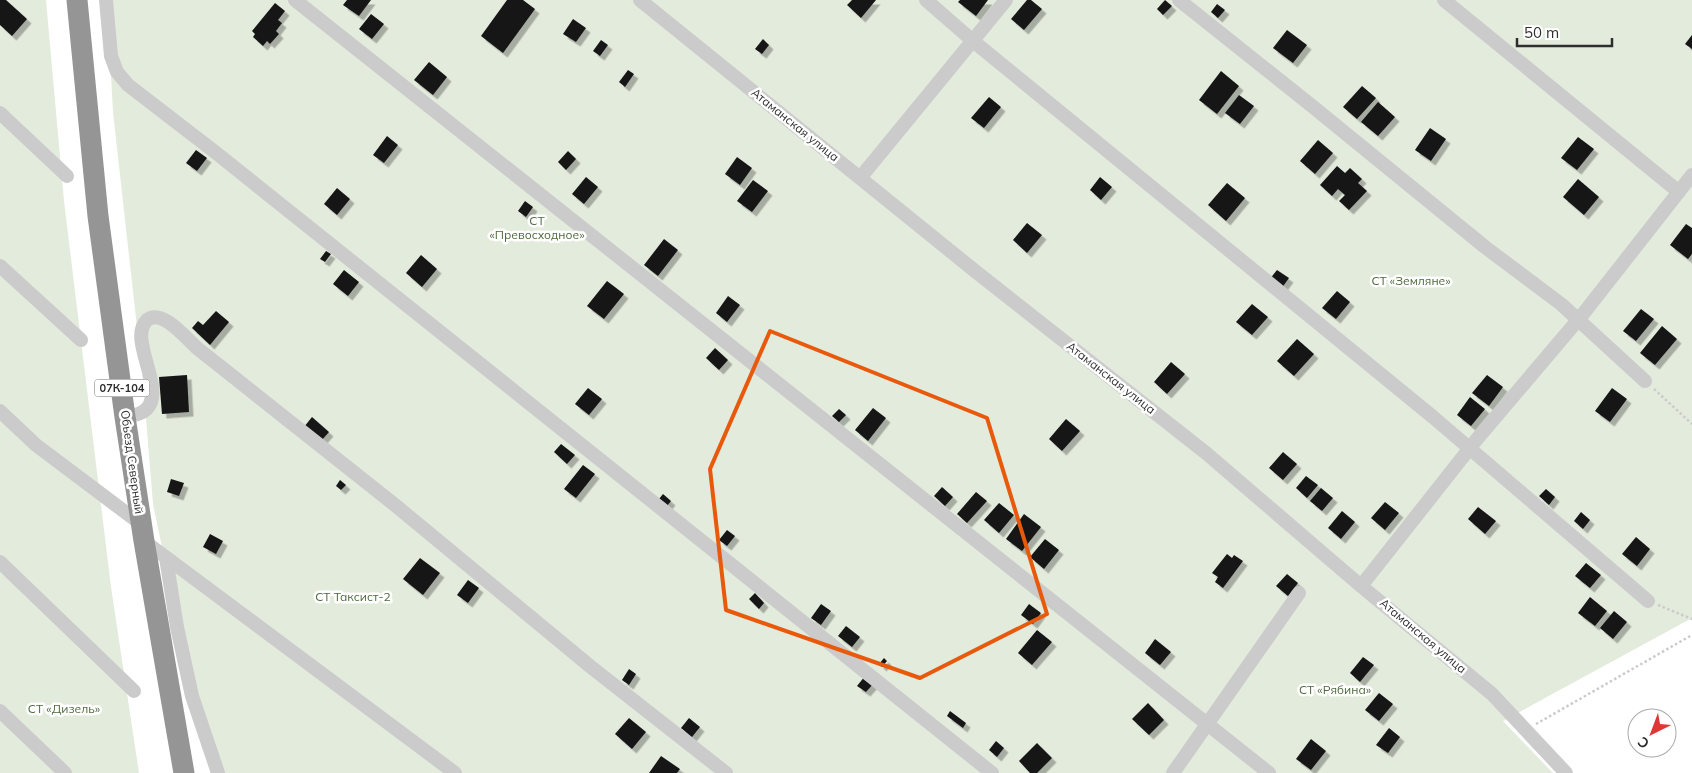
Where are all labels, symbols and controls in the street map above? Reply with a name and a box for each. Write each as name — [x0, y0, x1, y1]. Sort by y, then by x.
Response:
scale bar — [1517, 15, 1612, 47]
text: 50 m — [1524, 23, 1559, 42]
street label: Атаманская улица — [748, 85, 842, 165]
park label: СТ «Превосходное» — [489, 213, 585, 242]
park label: СТ «Земляне» — [1371, 273, 1451, 288]
street label: Атаманская улица — [1064, 338, 1159, 417]
road number: 07К-104 — [94, 379, 150, 396]
street label: Обьезд Северный — [118, 409, 147, 515]
park label: СТ Таксист-2 — [315, 589, 391, 604]
street label: Атаманская улица — [1377, 595, 1470, 676]
park label: СТ «Рябина» — [1299, 682, 1372, 697]
park label: СТ «Дизель» — [28, 701, 101, 716]
north arrow — [1627, 708, 1677, 758]
text: С — [1634, 733, 1653, 753]

